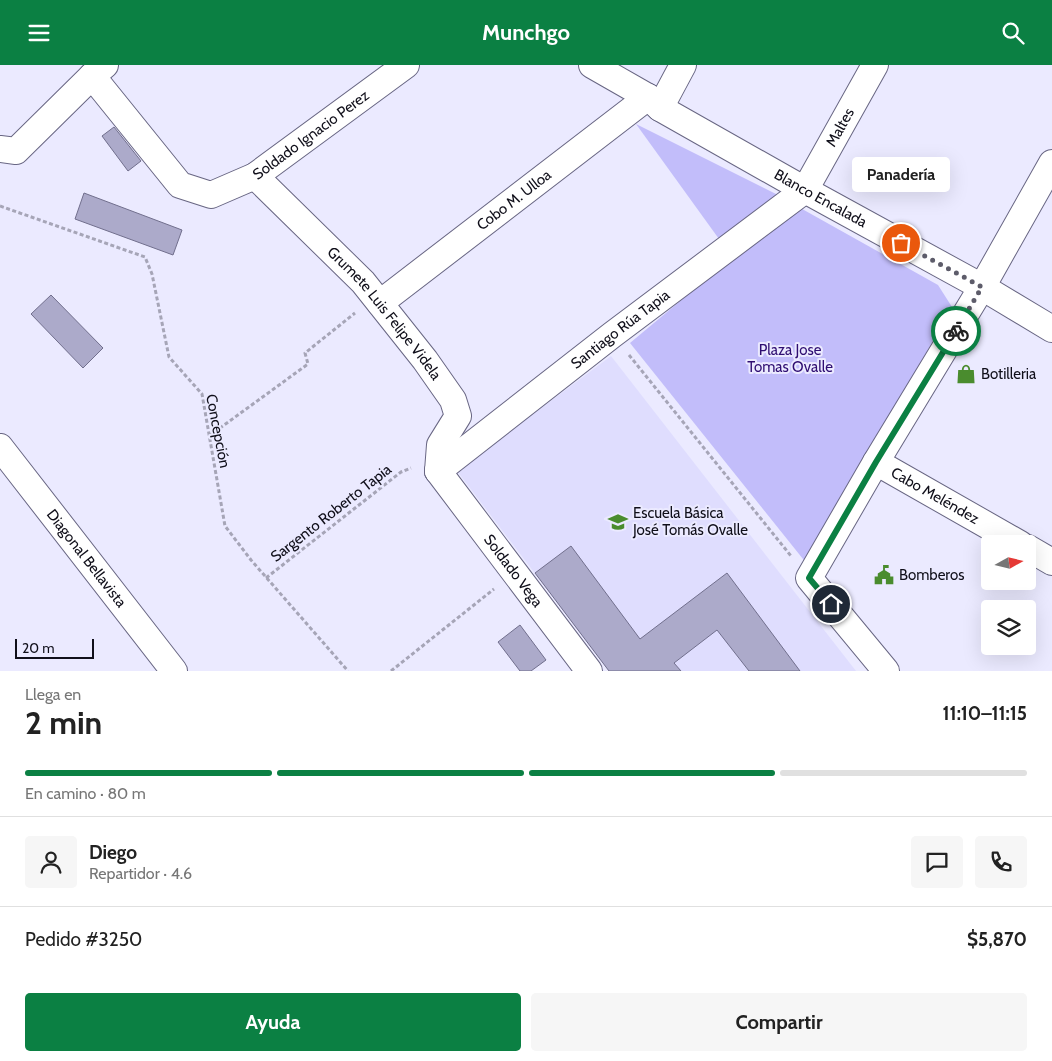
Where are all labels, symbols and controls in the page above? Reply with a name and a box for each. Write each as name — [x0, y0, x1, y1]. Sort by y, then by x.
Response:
icon: menu — [25, 19, 53, 47]
text: Munchgo — [482, 19, 570, 46]
icon: search — [999, 19, 1027, 47]
street label: Soldado Ignacio Perez — [249, 86, 373, 184]
street label: Maltes — [822, 105, 858, 150]
callout: Panadería — [852, 158, 950, 193]
street label: Cobo M. Ulloa — [473, 165, 555, 234]
street label: Blanco Encalada — [771, 165, 871, 232]
text: Panadería — [867, 165, 935, 184]
pin — [880, 222, 922, 264]
icon: bag — [887, 229, 915, 257]
street label: Grumete Luis Felipe Videla — [323, 243, 446, 384]
street label: Santiago Rúa Tapia — [568, 285, 674, 373]
courier — [931, 306, 981, 356]
icon: bike — [942, 317, 970, 345]
park label: Plaza Jose Tomas Ovalle — [747, 341, 833, 376]
shop icon: Botilleria — [955, 363, 977, 385]
place label: Botilleria — [981, 365, 1037, 383]
street label: Concepción — [202, 392, 234, 470]
street label: Sargento Roberto Tapia — [267, 460, 395, 566]
street label: Cabo Meléndez — [888, 463, 982, 528]
place label: Escuela Básica José Tomás Ovalle — [632, 504, 748, 539]
street label: Diagonal Bellavista — [43, 506, 131, 612]
school or university icon: Escuela Básica José Tomás Ovalle — [607, 511, 629, 533]
street label: Soldado Vega — [480, 531, 547, 611]
north arrow — [981, 535, 1036, 590]
map controls — [981, 535, 1036, 655]
public building icon: Bomberos — [873, 564, 895, 586]
place label: Bomberos — [899, 566, 964, 584]
pin — [810, 583, 852, 625]
icon: home — [817, 590, 845, 618]
button: layers — [981, 600, 1036, 655]
scale bar — [15, 636, 94, 659]
text: 20 m — [22, 639, 55, 657]
text: Llega en — [25, 685, 81, 704]
text: 11:10–11:15 — [943, 702, 1027, 725]
text: 2 min — [25, 703, 102, 742]
text: En camino · 80 m — [25, 784, 146, 803]
button: person — [25, 836, 77, 888]
button: chat — [911, 836, 963, 888]
button: phone — [975, 836, 1027, 888]
text: Diego — [89, 841, 137, 864]
text: Repartidor · 4.6 — [89, 864, 192, 883]
text: Pedido #3250 — [25, 928, 142, 951]
text: $5,870 — [967, 928, 1027, 951]
button: Ayuda — [25, 993, 521, 1051]
button: Compartir — [531, 993, 1027, 1051]

